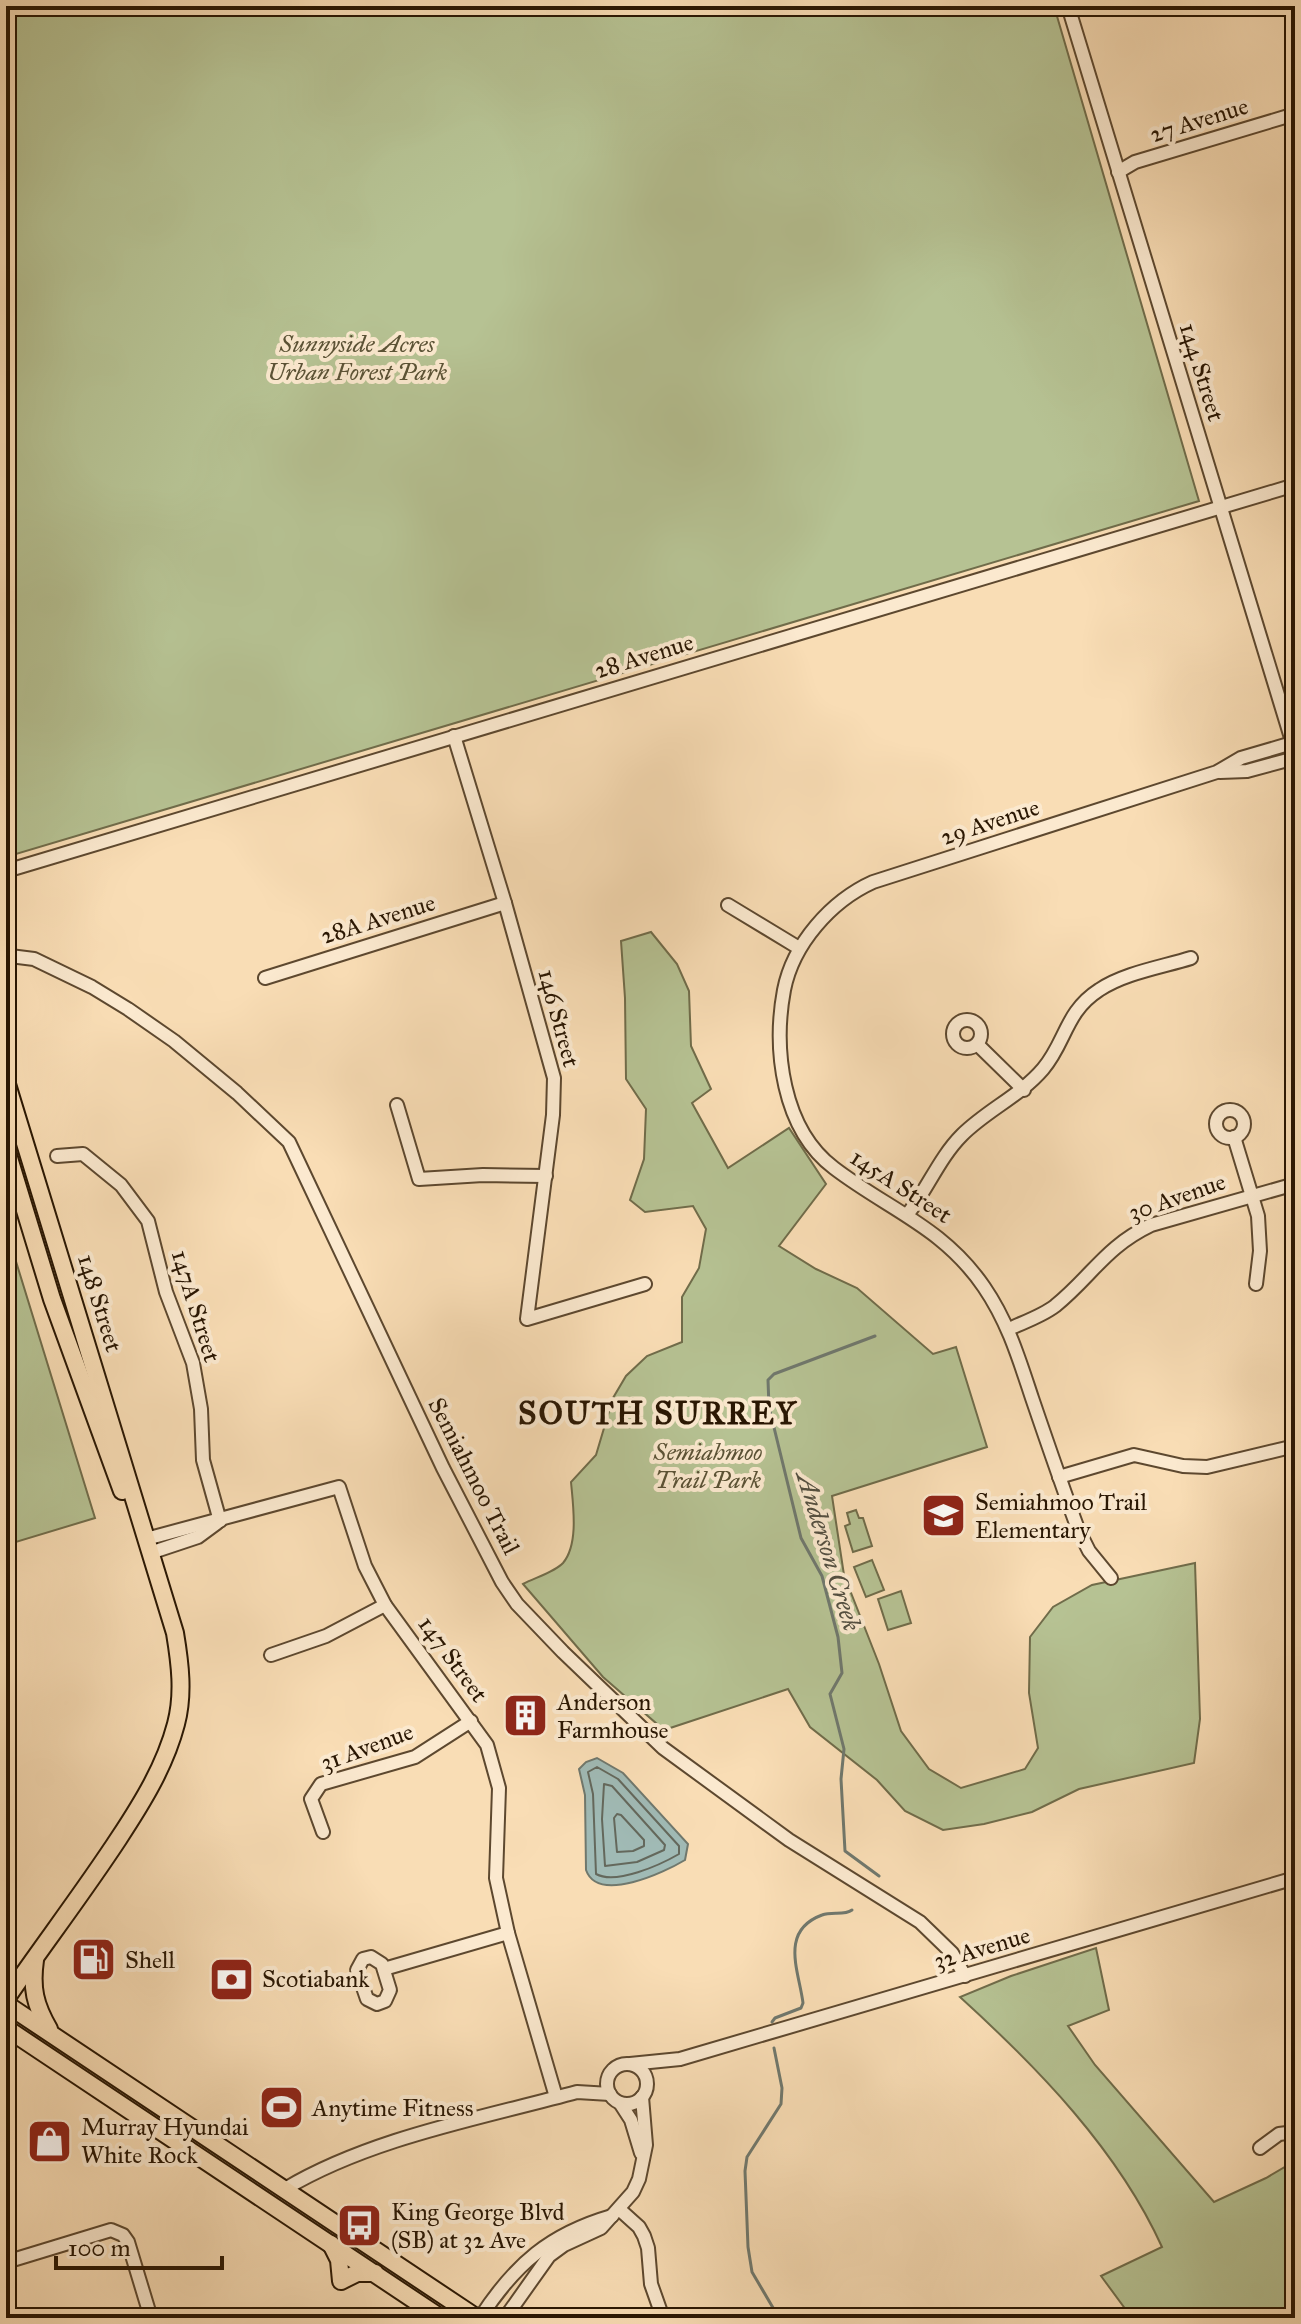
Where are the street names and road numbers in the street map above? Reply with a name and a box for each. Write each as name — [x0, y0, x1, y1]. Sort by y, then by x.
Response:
street label: 27 Avenue — [1146, 91, 1252, 149]
street label: 144 Street — [1173, 319, 1231, 425]
street label: 28 Avenue — [591, 627, 697, 685]
street label: 29 Avenue — [937, 792, 1043, 852]
street label: 28A Avenue — [317, 887, 439, 951]
street label: 146 Street — [532, 966, 587, 1071]
street label: 145A Street — [845, 1142, 958, 1230]
street label: 30 Avenue — [1124, 1166, 1230, 1228]
street label: 147A Street — [165, 1246, 227, 1366]
street label: 148 Street — [71, 1251, 129, 1356]
street label: Semiahmoo Trail — [422, 1393, 527, 1560]
street label: 147 Street — [412, 1610, 495, 1708]
street label: 31 Avenue — [317, 1716, 417, 1778]
street label: 32 Avenue — [930, 1920, 1034, 1976]

